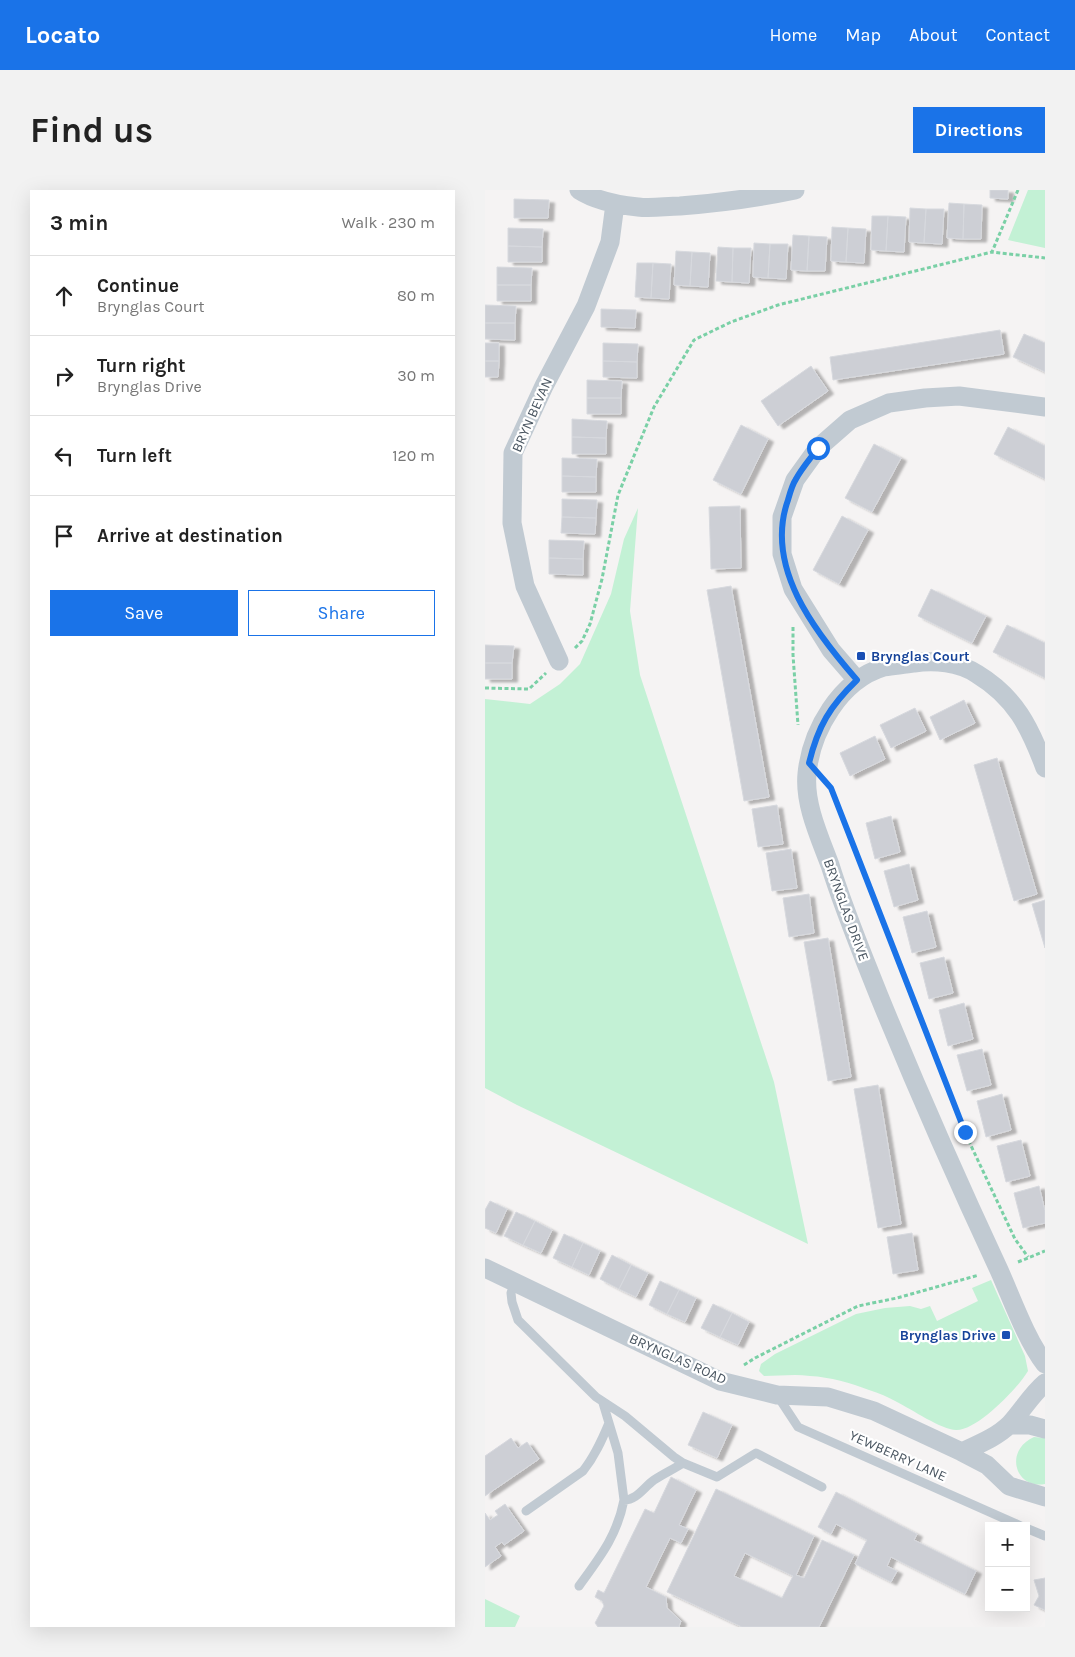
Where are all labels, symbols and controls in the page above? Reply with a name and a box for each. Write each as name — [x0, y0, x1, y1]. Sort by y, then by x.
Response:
text: Locato — [25, 21, 100, 49]
text: Home — [769, 24, 817, 46]
text: Map — [845, 24, 881, 46]
text: About — [909, 24, 958, 46]
text: Contact — [986, 24, 1050, 46]
button: Directions — [913, 107, 1045, 153]
text: Find us — [30, 110, 153, 151]
text: 3 min — [50, 211, 108, 235]
text: Walk · 230 m — [341, 213, 435, 232]
text: Continue — [97, 275, 179, 297]
icon: ahead — [50, 282, 78, 310]
text: 80 m — [397, 286, 435, 305]
text: Brynglas Court — [97, 297, 204, 316]
text: Turn right — [97, 355, 186, 377]
icon: right — [50, 362, 78, 390]
text: 30 m — [397, 366, 435, 385]
street label: BRYN BEVAN — [508, 375, 556, 455]
text: Brynglas Drive — [97, 377, 202, 396]
route start — [807, 437, 830, 460]
icon: left — [50, 442, 78, 470]
text: Turn left — [97, 445, 172, 467]
text: 120 m — [392, 446, 435, 465]
icon: arrive — [50, 522, 78, 550]
text: Arrive at destination — [97, 525, 283, 547]
button: Save — [50, 590, 238, 636]
button: Share — [248, 590, 435, 636]
place label: Brynglas Court — [871, 648, 970, 665]
marker: Brynglas Court — [855, 650, 867, 662]
street label: BRYNGLAS DRIVE — [820, 857, 872, 963]
route end — [954, 1121, 977, 1144]
place label: Brynglas Drive — [900, 1327, 996, 1344]
marker: Brynglas Drive — [1000, 1329, 1012, 1341]
street label: BRYNGLAS ROAD — [627, 1330, 729, 1388]
street label: YEWBERRY LANE — [847, 1427, 949, 1485]
map controls — [985, 1522, 1030, 1612]
button: + — [985, 1522, 1030, 1567]
button: − — [985, 1567, 1030, 1612]

